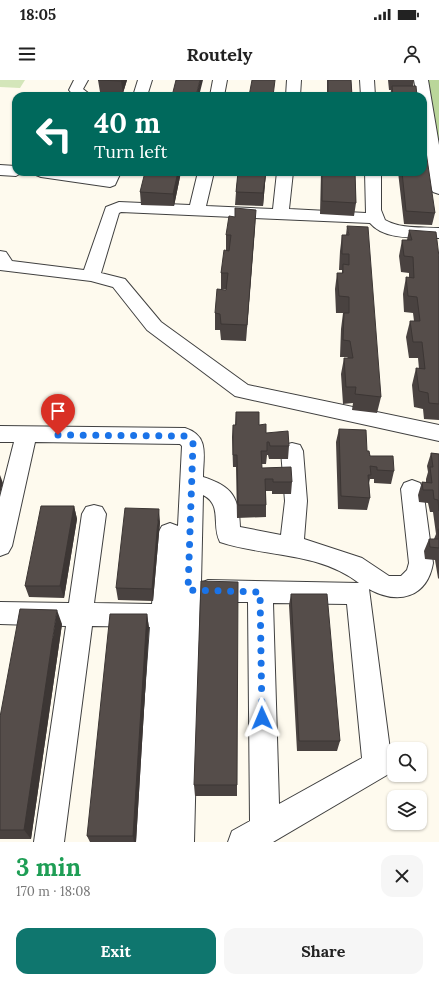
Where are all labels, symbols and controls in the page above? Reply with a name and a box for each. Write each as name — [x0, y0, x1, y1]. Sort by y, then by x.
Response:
text: 18:05 — [20, 5, 56, 24]
icon: menu — [16, 43, 38, 65]
text: Routely — [187, 43, 252, 66]
icon: person — [401, 43, 423, 65]
text: 40 m — [94, 105, 160, 141]
icon: left — [28, 108, 80, 160]
text: Turn left — [94, 140, 167, 163]
pin — [41, 394, 75, 435]
icon: arrive — [47, 400, 69, 422]
position arrow — [241, 697, 283, 739]
map controls — [387, 742, 427, 830]
button: search — [387, 742, 427, 782]
button: layers — [387, 790, 427, 830]
text: 3 min — [16, 852, 81, 883]
button: close — [381, 855, 423, 897]
text: 170 m · 18:08 — [16, 883, 91, 900]
button: Exit — [16, 928, 216, 974]
button: Share — [224, 928, 423, 974]

